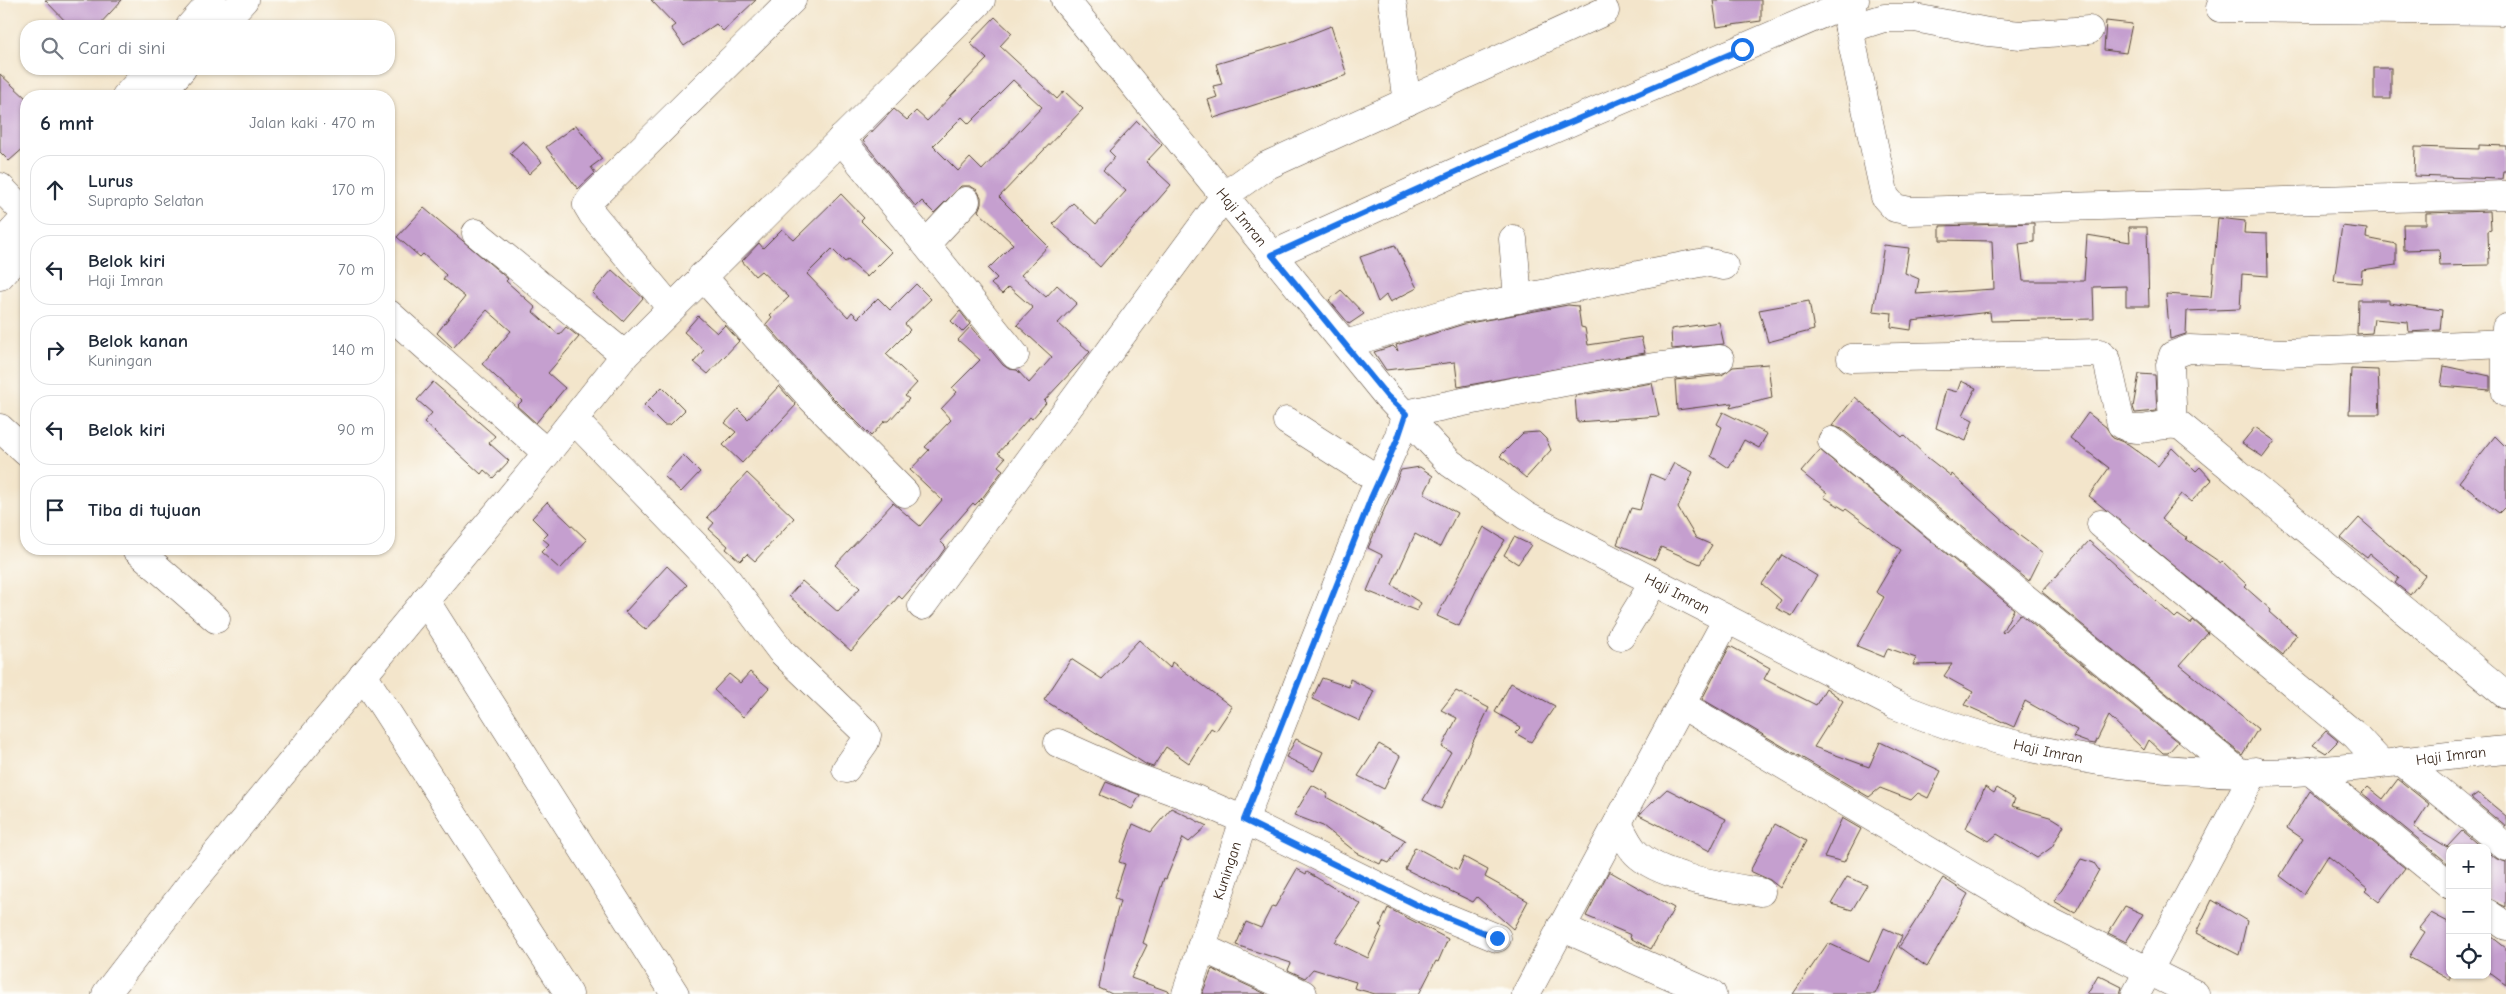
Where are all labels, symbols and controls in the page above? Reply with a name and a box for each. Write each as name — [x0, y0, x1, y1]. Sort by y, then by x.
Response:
search box — [20, 20, 395, 75]
icon: search — [38, 34, 66, 62]
text: Cari di sini — [78, 37, 165, 59]
route start — [1731, 38, 1754, 61]
text: 6 mnt — [40, 111, 93, 135]
text: Jalan kaki · 470 m — [249, 114, 375, 132]
text: Lurus — [88, 170, 133, 192]
icon: ahead — [41, 176, 69, 204]
text: 170 m — [332, 181, 374, 199]
street label: Haji Imran — [1212, 184, 1271, 250]
text: Suprapto Selatan — [88, 192, 204, 210]
text: Belok kiri — [88, 250, 165, 272]
icon: left — [41, 256, 69, 284]
text: 70 m — [338, 261, 374, 279]
text: Haji Imran — [88, 272, 163, 290]
text: Belok kanan — [88, 330, 188, 352]
icon: right — [41, 336, 69, 364]
text: 140 m — [332, 341, 374, 359]
text: Kuningan — [88, 352, 152, 370]
icon: left — [41, 416, 69, 444]
text: Belok kiri — [88, 419, 165, 441]
text: 90 m — [337, 421, 374, 439]
icon: arrive — [41, 496, 69, 524]
text: Tiba di tujuan — [88, 499, 201, 521]
street label: Haji Imran — [1642, 569, 1713, 618]
street label: Haji Imran — [2012, 735, 2084, 767]
street label: Haji Imran — [2415, 743, 2487, 769]
street label: Kuningan — [1209, 839, 1245, 902]
map controls — [2446, 844, 2491, 979]
button: + — [2446, 844, 2491, 889]
button: − — [2446, 889, 2491, 934]
route end — [1486, 927, 1509, 950]
button: locate — [2446, 934, 2491, 979]

